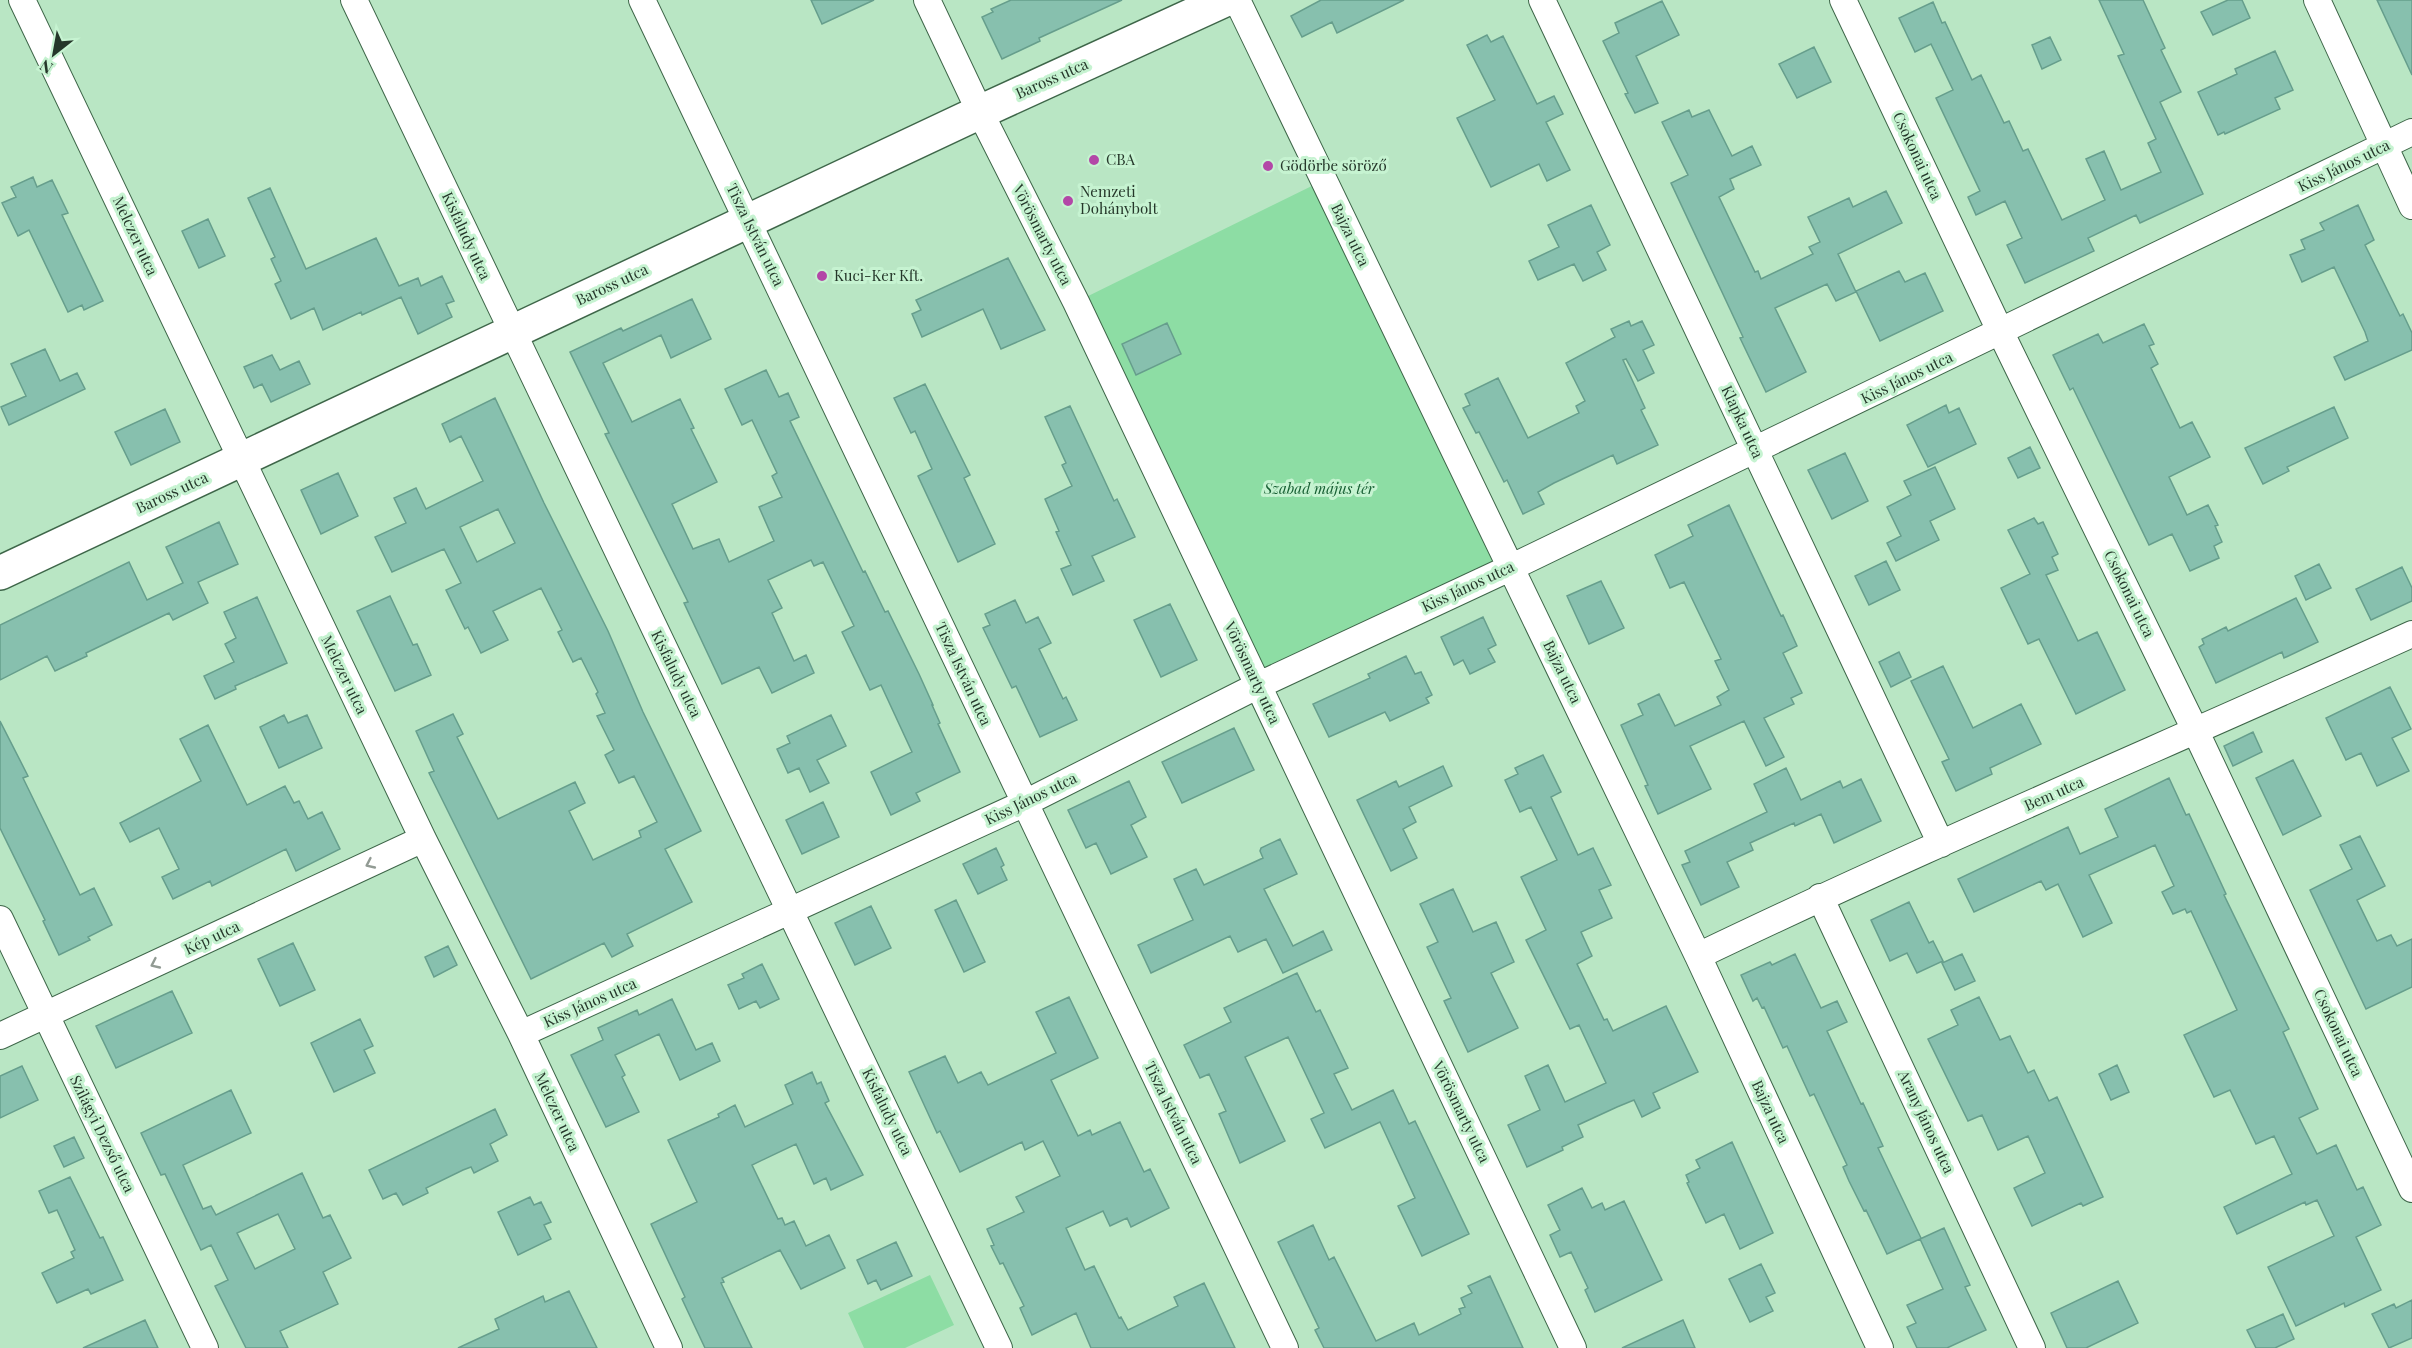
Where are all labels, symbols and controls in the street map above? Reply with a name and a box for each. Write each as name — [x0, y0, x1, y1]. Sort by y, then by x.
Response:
north arrow — [24, 24, 84, 84]
street label: Baross utca — [1012, 53, 1091, 103]
text: N — [35, 55, 56, 79]
street label: Csokonai utca — [1889, 109, 1947, 203]
street label: Kiss János utca — [2294, 134, 2393, 196]
place label: CBA — [1106, 149, 1136, 169]
marker: CBA — [1087, 153, 1101, 167]
place label: Gödörbe söröző — [1280, 155, 1387, 175]
marker: Gödörbe söröző — [1261, 159, 1275, 173]
street label: Tisza István utca — [722, 180, 790, 290]
street label: Vörösmarty utca — [1008, 180, 1077, 289]
place label: Nemzeti Dohánybolt — [1080, 181, 1158, 218]
street label: Kisfaludy utca — [438, 188, 496, 283]
street label: Melczer utca — [109, 193, 163, 279]
marker: Nemzeti Dohánybolt — [1061, 194, 1075, 208]
street label: Bajza utca — [1327, 200, 1375, 270]
street label: Baross utca — [572, 258, 651, 310]
place label: Kuci-Ker Kft. — [834, 265, 923, 285]
marker: Kuci-Ker Kft. — [815, 269, 829, 283]
street label: Kiss János utca — [1857, 346, 1956, 408]
street label: Klapka utca — [1717, 382, 1769, 462]
street label: Baross utca — [132, 466, 211, 518]
park label: Szabad május tér — [1263, 478, 1375, 498]
street label: Csokonai utca — [2100, 547, 2160, 641]
street label: Kiss János utca — [1418, 556, 1518, 616]
street label: Vörösmarty utca — [1220, 617, 1286, 727]
street label: Tisza István utca — [931, 619, 997, 729]
street label: Kisfaludy utca — [647, 627, 707, 721]
street label: Melczer utca — [317, 632, 373, 718]
street label: Bajza utca — [1539, 637, 1587, 707]
street label: Kiss János utca — [981, 767, 1080, 829]
street label: Bem utca — [2021, 771, 2087, 815]
one-way arrow — [366, 857, 377, 869]
street label: Kép utca — [181, 915, 243, 959]
one-way arrow — [151, 956, 162, 968]
street label: Kiss János utca — [540, 972, 640, 1032]
street label: Csokonai utca — [2310, 986, 2368, 1080]
street label: Vörösmarty utca — [1428, 1057, 1495, 1166]
street label: Tisza István utca — [1140, 1058, 1208, 1168]
street label: Kisfaludy utca — [858, 1065, 918, 1159]
street label: Arany János utca — [1894, 1066, 1960, 1177]
street label: Melczer utca — [531, 1069, 585, 1155]
street label: Szilágyi Dezső utca — [66, 1072, 140, 1196]
street label: Bajza utca — [1748, 1077, 1795, 1147]

